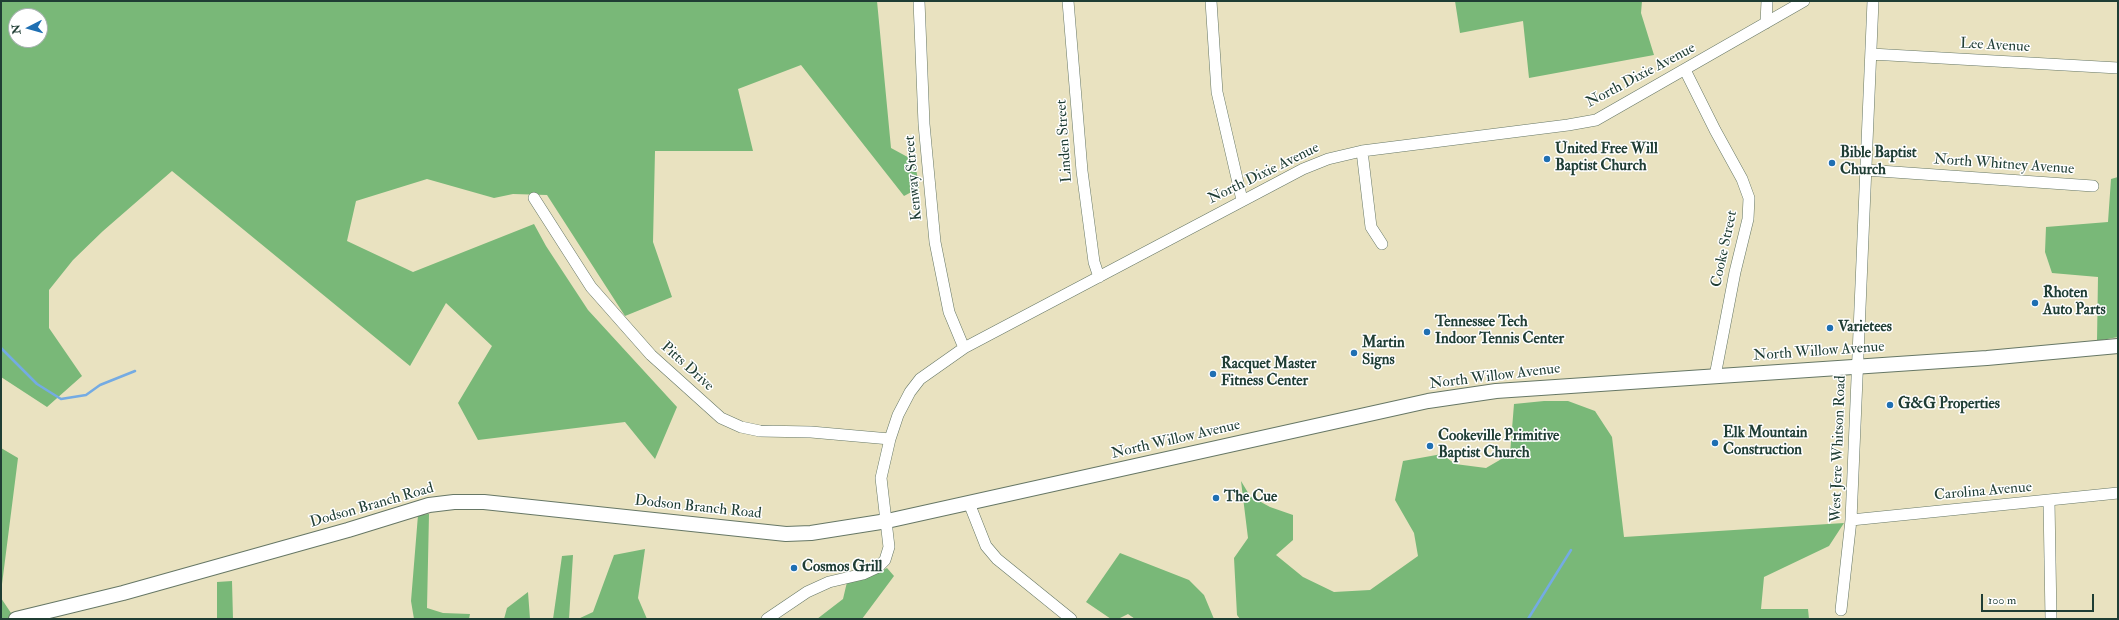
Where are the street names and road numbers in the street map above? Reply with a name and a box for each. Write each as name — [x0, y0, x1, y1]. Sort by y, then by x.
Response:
street label: Lee Avenue — [1960, 35, 2030, 57]
street label: North Dixie Avenue — [1583, 40, 1699, 112]
street label: Linden Street — [1053, 99, 1077, 183]
street label: Kenway Street — [901, 135, 927, 221]
street label: North Dixie Avenue — [1205, 139, 1323, 209]
street label: North Whitney Avenue — [1933, 151, 2075, 179]
street label: Cooke Street — [1708, 209, 1742, 289]
street label: North Willow Avenue — [1753, 338, 1885, 366]
street label: Pitts Drive — [657, 339, 717, 395]
street label: North Willow Avenue — [1429, 360, 1561, 394]
street label: West Jere Whitson Road — [1827, 375, 1851, 523]
street label: North Willow Avenue — [1110, 416, 1242, 464]
street label: Carolina Avenue — [1933, 479, 2033, 505]
street label: Dodson Branch Road — [308, 480, 436, 532]
street label: Dodson Branch Road — [634, 492, 762, 524]

